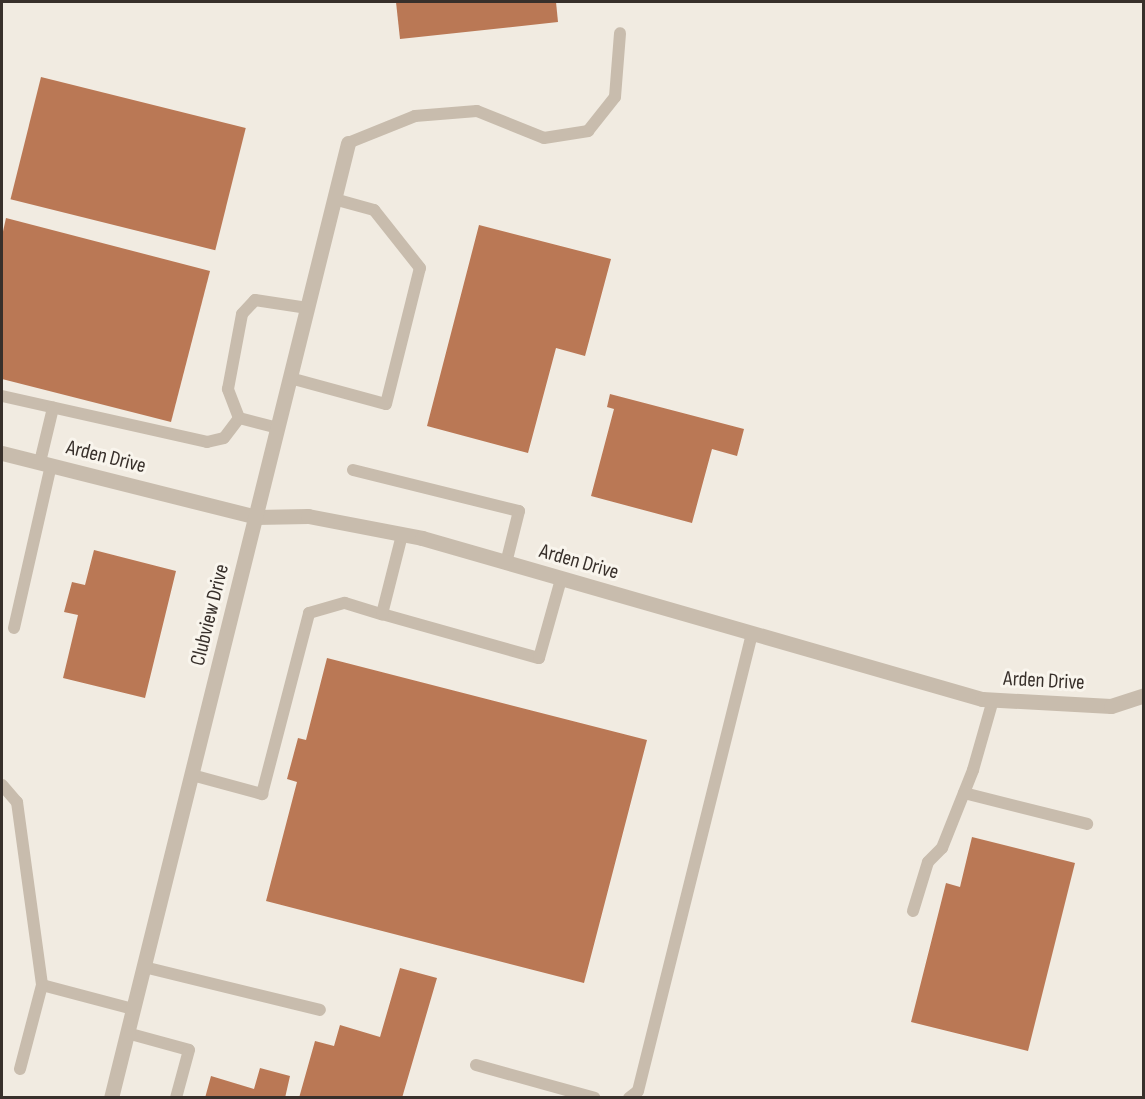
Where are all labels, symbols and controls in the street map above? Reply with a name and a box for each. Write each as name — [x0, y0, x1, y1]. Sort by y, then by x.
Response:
street label: Arden Drive — [64, 435, 148, 479]
street label: Arden Drive — [536, 539, 622, 585]
street label: Clubview Drive — [185, 562, 235, 668]
street label: Arden Drive — [1003, 666, 1085, 696]

